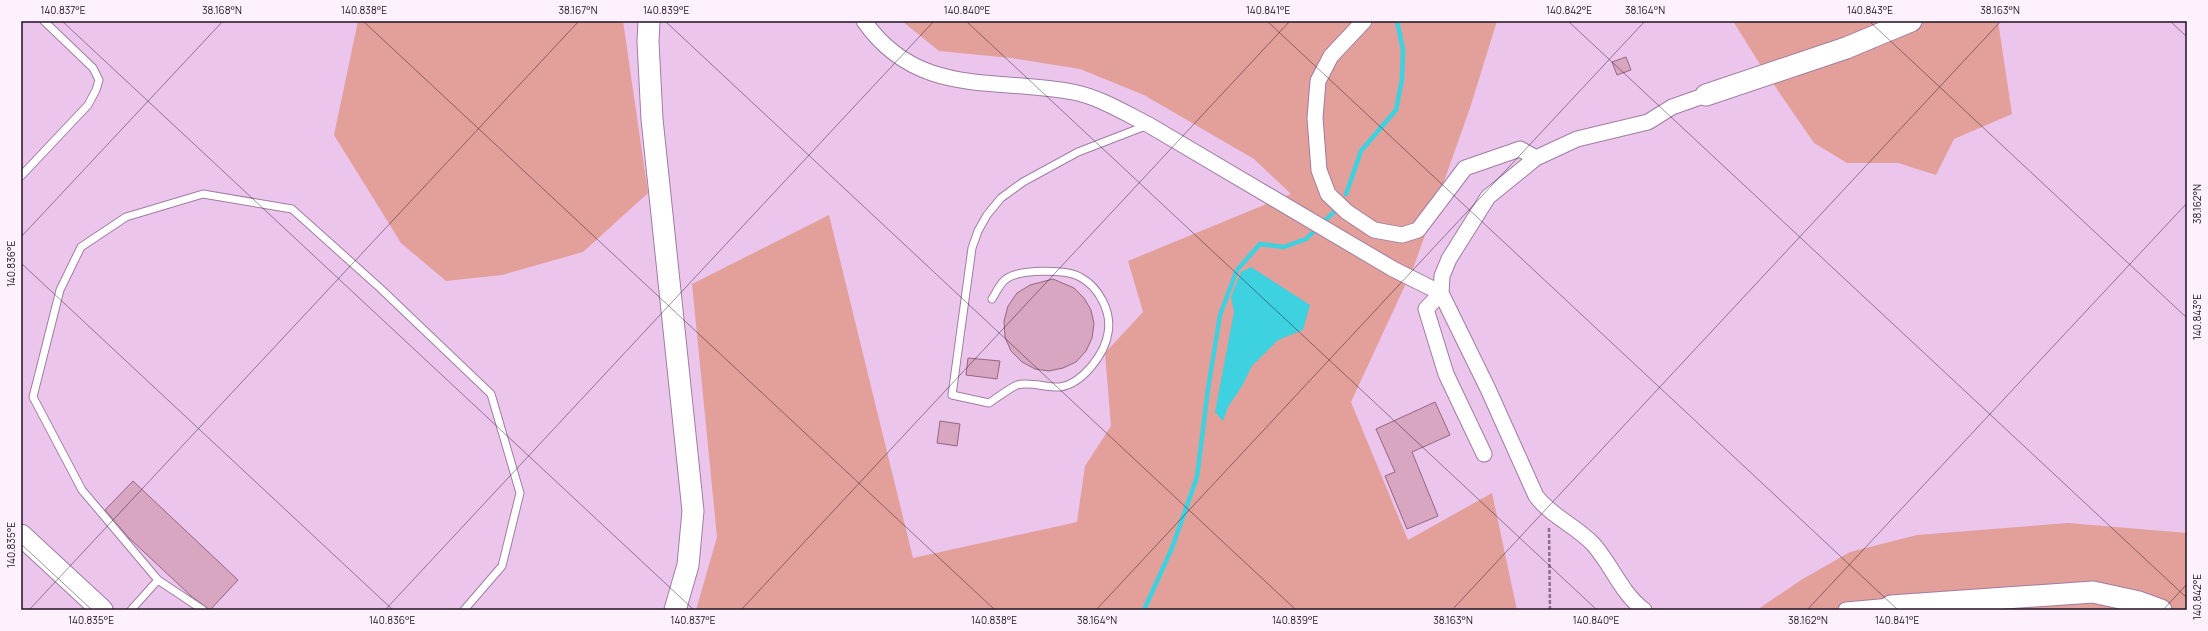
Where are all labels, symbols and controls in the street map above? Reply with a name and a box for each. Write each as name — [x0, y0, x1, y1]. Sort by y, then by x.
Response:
text: 140.837°E — [41, 3, 86, 17]
text: 38.168°N — [202, 3, 242, 17]
text: 140.838°E — [341, 3, 387, 17]
text: 38.167°N — [558, 3, 598, 17]
text: 140.839°E — [643, 3, 689, 17]
text: 140.840°E — [944, 3, 991, 17]
text: 140.841°E — [1246, 3, 1290, 17]
text: 140.842°E — [1546, 3, 1592, 17]
text: 38.164°N — [1625, 3, 1665, 17]
text: 140.843°E — [1847, 3, 1893, 17]
text: 38.163°N — [1980, 3, 2020, 17]
text: 38.162°N — [2190, 184, 2204, 224]
text: 140.836°E — [4, 241, 18, 287]
text: 140.843°E — [2190, 294, 2204, 340]
text: 140.835°E — [4, 522, 18, 568]
text: 140.842°E — [2190, 574, 2204, 620]
text: 140.835°E — [68, 613, 114, 627]
text: 140.836°E — [369, 613, 415, 627]
text: 140.837°E — [671, 613, 716, 627]
text: 140.838°E — [971, 613, 1017, 627]
text: 38.164°N — [1077, 613, 1117, 627]
text: 140.839°E — [1272, 613, 1318, 627]
text: 38.163°N — [1433, 613, 1473, 627]
text: 140.840°E — [1573, 613, 1620, 627]
text: 38.162°N — [1788, 613, 1828, 627]
text: 140.841°E — [1875, 613, 1919, 627]

